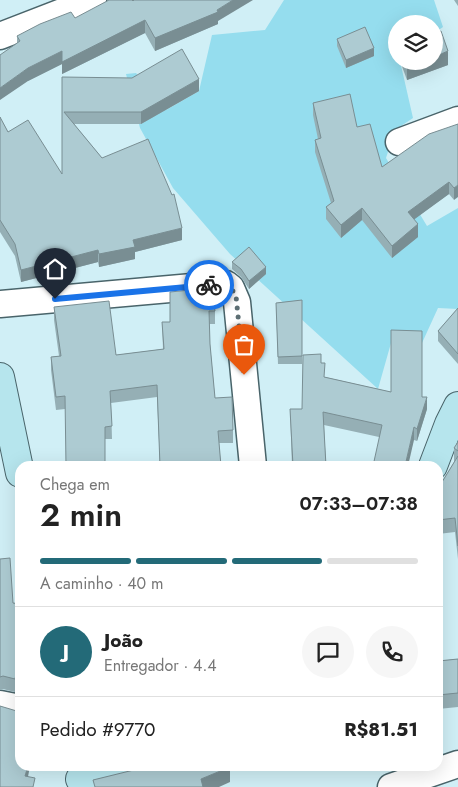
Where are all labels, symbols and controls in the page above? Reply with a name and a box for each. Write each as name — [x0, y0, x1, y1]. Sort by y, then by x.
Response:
map controls — [388, 15, 443, 70]
button: layers — [388, 15, 443, 70]
pin — [34, 248, 76, 299]
icon: home — [41, 255, 69, 283]
courier — [184, 260, 234, 310]
icon: bike — [195, 271, 223, 299]
pin — [223, 324, 265, 375]
icon: bag — [230, 331, 258, 359]
text: Chega em — [40, 473, 110, 496]
text: 07:33–07:38 — [299, 490, 418, 517]
text: 2 min — [40, 492, 122, 538]
text: A caminho · 40 m — [40, 572, 164, 595]
button: chat — [302, 626, 354, 678]
button: phone — [366, 626, 418, 678]
text: João — [104, 627, 143, 654]
text: J — [63, 638, 69, 665]
text: Entregador · 4.4 — [104, 654, 217, 677]
text: Pedido #9770 — [40, 716, 156, 743]
text: R$81.51 — [344, 716, 418, 743]

